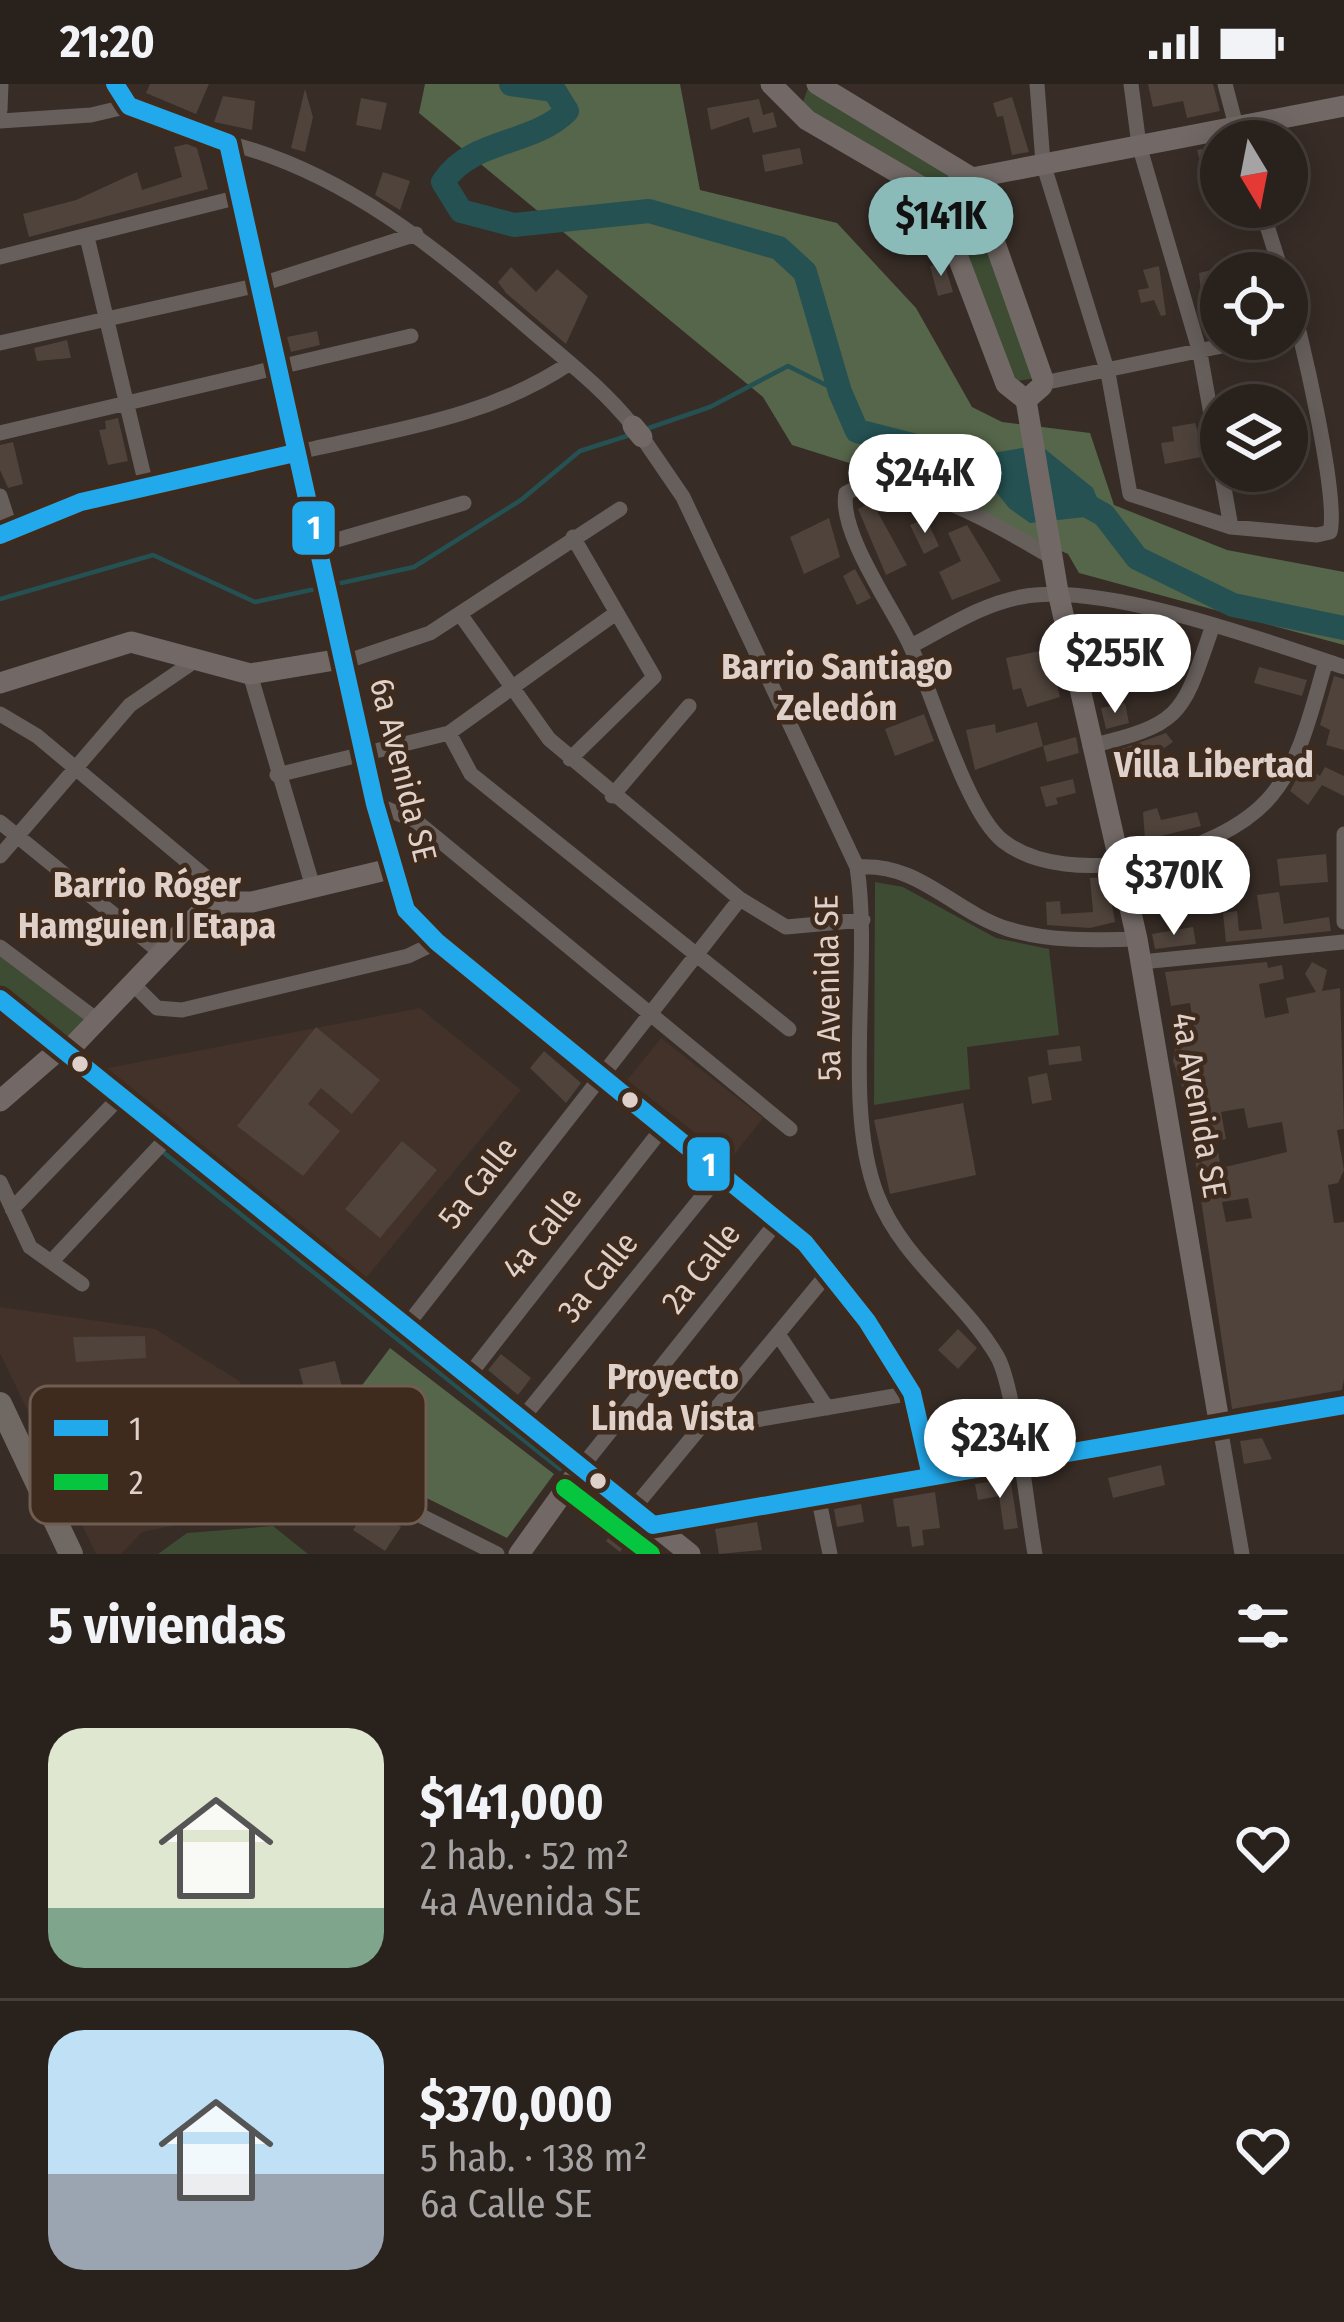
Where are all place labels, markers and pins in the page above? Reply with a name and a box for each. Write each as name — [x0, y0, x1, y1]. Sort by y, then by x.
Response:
pin: $141K — [857, 177, 1025, 279]
pin: $244K — [841, 434, 1009, 536]
pin: $255K — [1031, 614, 1199, 716]
pin: $370K — [1090, 836, 1258, 938]
unlabelled marker — [69, 1053, 91, 1075]
unlabelled marker — [619, 1089, 641, 1111]
pin: $234K — [916, 1399, 1084, 1501]
unlabelled marker — [587, 1470, 609, 1492]

